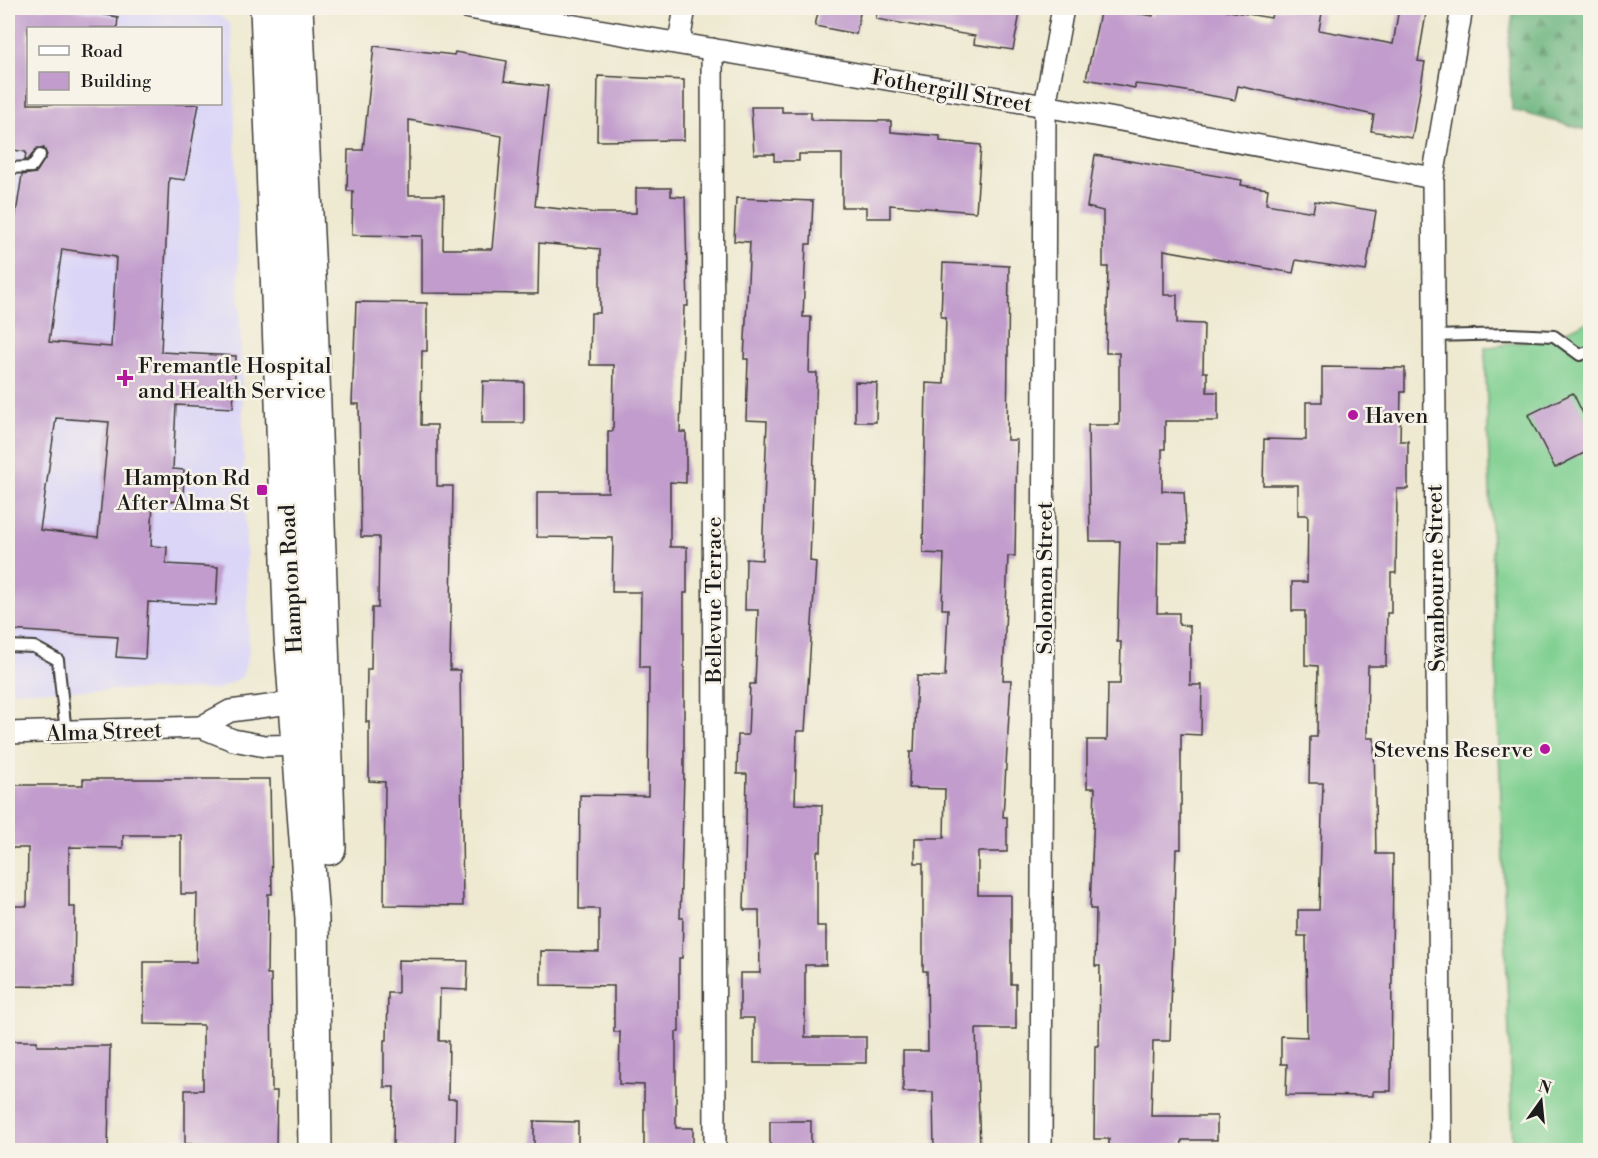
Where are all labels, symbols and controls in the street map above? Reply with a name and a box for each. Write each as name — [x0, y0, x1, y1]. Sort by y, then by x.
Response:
legend — [27, 27, 222, 105]
text: Road — [81, 40, 124, 63]
street label: Fothergill Street — [869, 64, 1034, 119]
text: Building — [80, 70, 152, 93]
place label: Fremantle Hospital and Health Service — [138, 353, 332, 405]
marker: Fremantle Hospital and Health Service — [116, 369, 134, 387]
place label: Haven — [1365, 403, 1428, 430]
marker: Haven — [1346, 408, 1360, 422]
place label: Hampton Rd After Alma St — [115, 465, 250, 517]
marker: Hampton Rd After Alma St — [255, 483, 269, 497]
street label: Swanbourne Street — [1421, 484, 1452, 672]
street label: Solomon Street — [1032, 501, 1059, 654]
street label: Hampton Road — [274, 503, 309, 654]
street label: Bellevue Terrace — [701, 516, 728, 685]
street label: Alma Street — [44, 717, 163, 748]
place label: Stevens Reserve — [1374, 737, 1533, 764]
marker: Stevens Reserve — [1538, 742, 1552, 756]
north arrow — [1511, 1071, 1571, 1131]
text: N — [1536, 1076, 1554, 1099]

